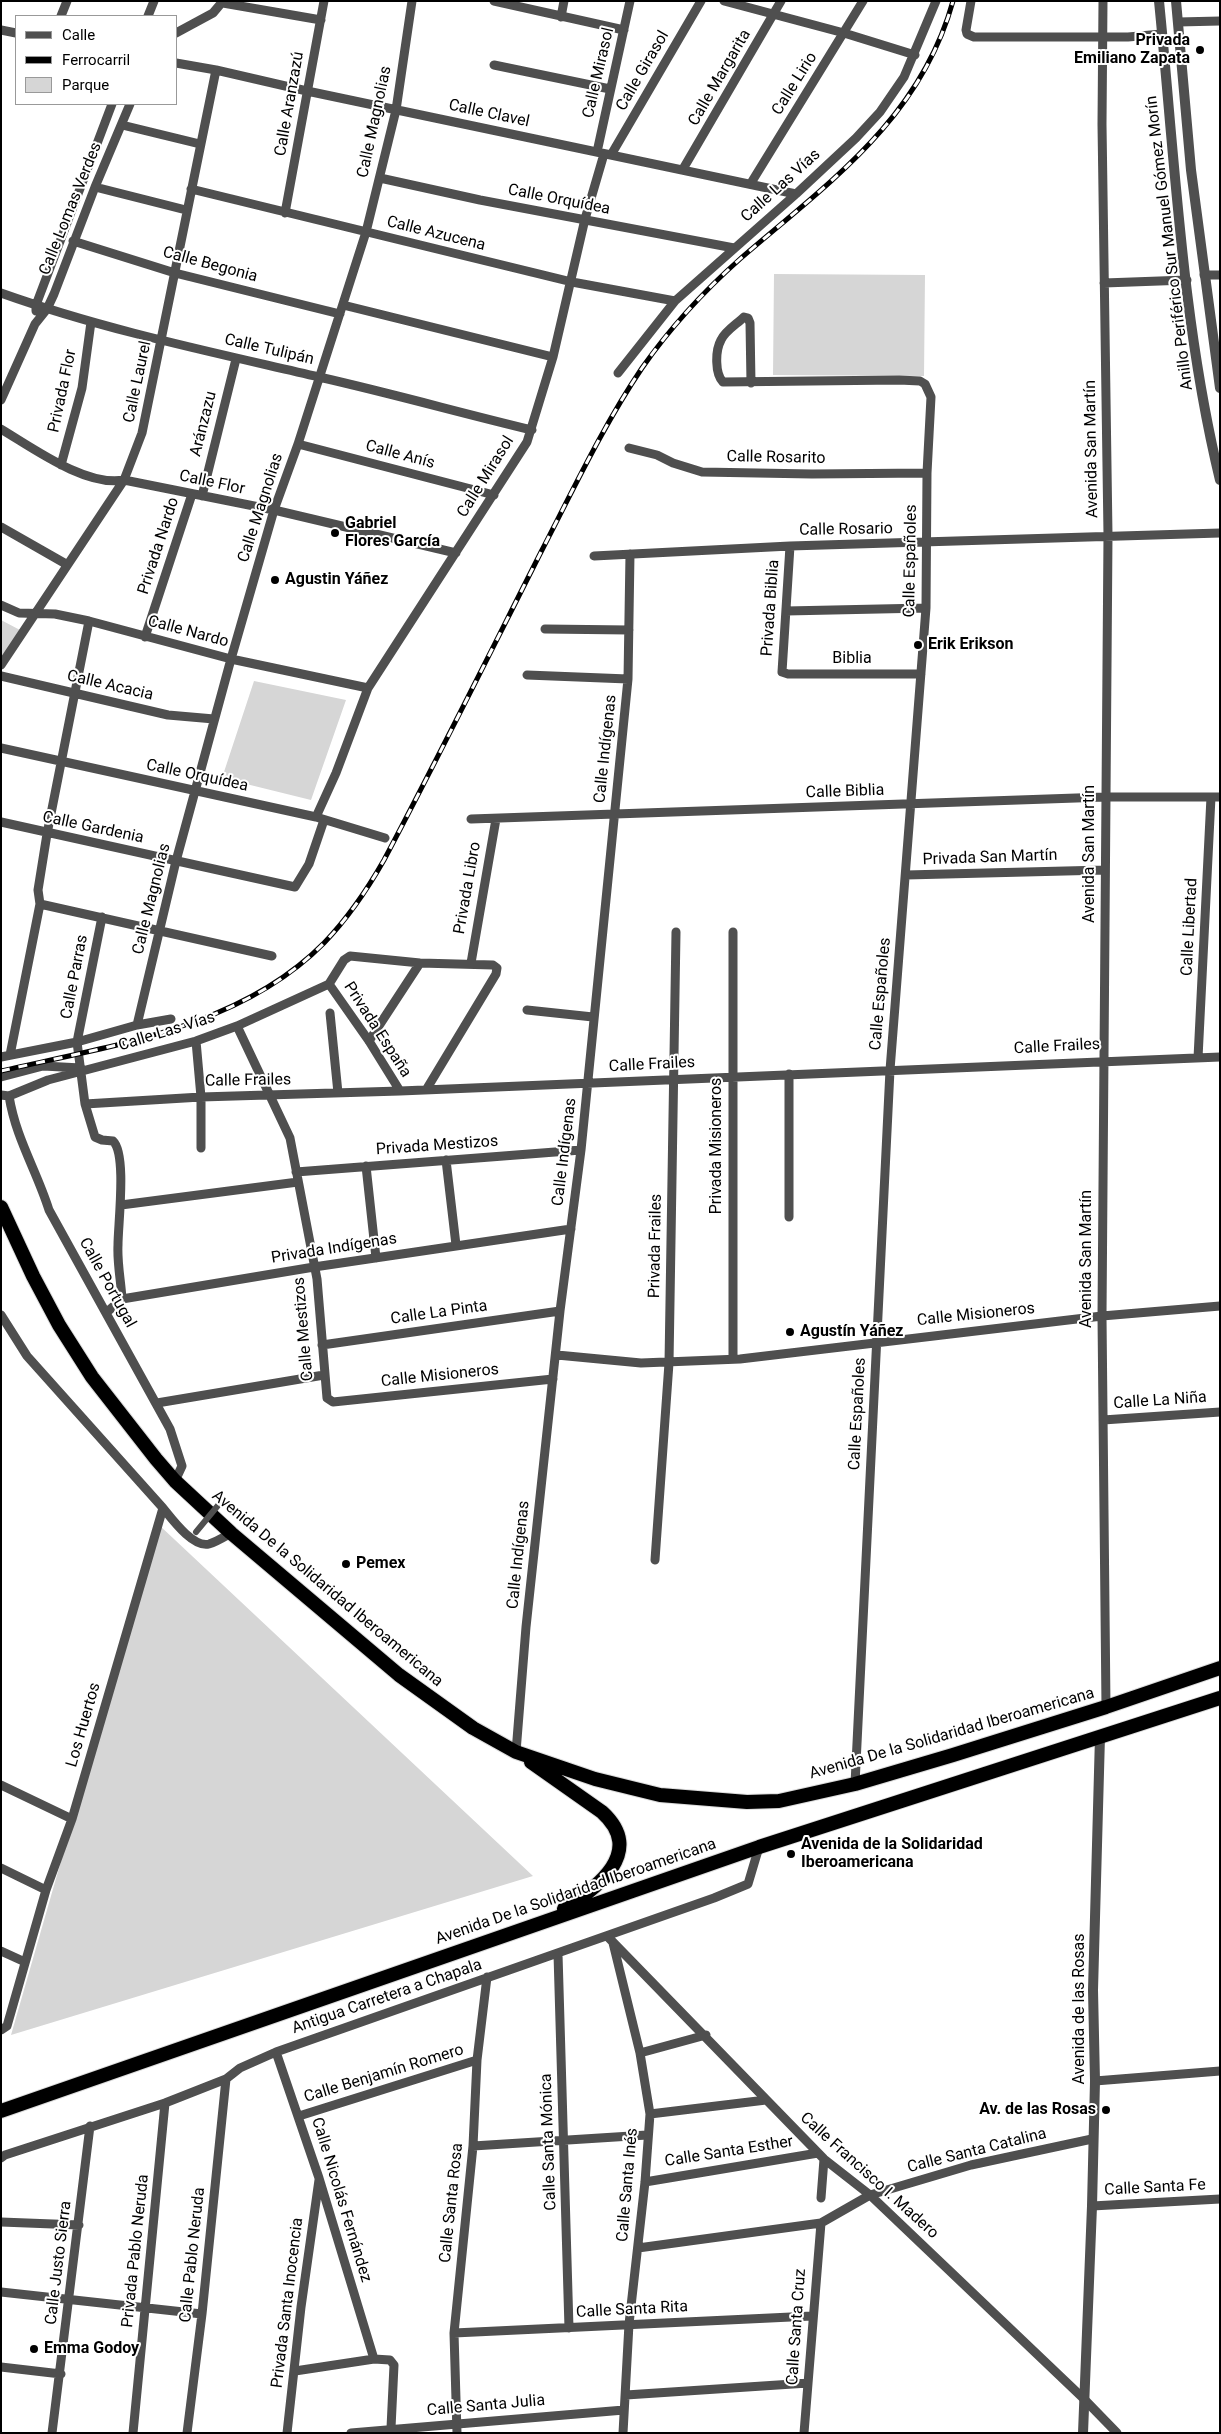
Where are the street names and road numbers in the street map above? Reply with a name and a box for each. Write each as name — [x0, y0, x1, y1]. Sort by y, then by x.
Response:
street label: Calle Mirasol — [579, 26, 619, 120]
street label: Calle Margarita — [685, 26, 755, 130]
street label: Calle Girasol — [612, 28, 674, 114]
street label: Calle Lirio — [768, 49, 822, 119]
street label: Calle Aranzazú — [271, 50, 309, 158]
street label: Calle Magnolias — [354, 64, 396, 180]
street label: Anillo Periférico Sur Manuel Gómez Morín — [1142, 95, 1198, 391]
street label: Calle Clavel — [447, 96, 531, 132]
street label: Calle Lomas Verdes — [36, 140, 106, 278]
street label: Calle Las Vías — [737, 145, 825, 227]
street label: Calle Orquídea — [506, 181, 612, 219]
street label: Calle Azucena — [385, 212, 487, 256]
street label: Calle Begonia — [161, 243, 259, 287]
street label: Calle Tulipán — [222, 330, 316, 370]
street label: Calle Laurel — [120, 339, 156, 425]
street label: Privada Flor — [45, 348, 81, 434]
street label: Avenida San Martín — [1081, 380, 1103, 518]
street label: Aránzazu — [187, 389, 221, 459]
street label: Calle Mirasol — [453, 433, 519, 521]
street label: Calle Anís — [363, 437, 437, 473]
street label: Calle Rosarito — [726, 448, 826, 468]
street label: Calle Magnolias — [234, 451, 288, 565]
street label: Calle Flor — [177, 467, 247, 499]
street label: Privada Nardo — [134, 495, 184, 597]
street label: Calle Españoles — [900, 504, 922, 618]
street label: Calle Rosario — [799, 520, 893, 540]
street label: Privada Biblia — [758, 559, 784, 657]
street label: Calle Nardo — [145, 612, 231, 652]
street label: Biblia — [832, 649, 872, 669]
street label: Calle Acacia — [65, 667, 155, 705]
street label: Calle Indígenas — [591, 694, 621, 804]
street label: Calle Orquídea — [144, 756, 250, 796]
street label: Calle Biblia — [805, 781, 885, 803]
street label: Avenida San Martín — [1080, 785, 1100, 923]
street label: Calle Gardenia — [41, 808, 145, 848]
street label: Privada Libro — [450, 840, 486, 936]
street label: Calle Magnolias — [129, 842, 175, 956]
street label: Privada San Martín — [922, 846, 1058, 870]
street label: Calle Libertad — [1178, 878, 1202, 976]
street label: Calle Parras — [57, 933, 93, 1021]
street label: Calle Españoles — [867, 937, 895, 1051]
street label: Privada España — [339, 979, 415, 1081]
street label: Calle Las Vías — [116, 1008, 218, 1056]
street label: Calle Frailes — [1013, 1035, 1101, 1059]
street label: Calle Frailes — [608, 1053, 696, 1077]
street label: Calle Frailes — [205, 1071, 291, 1091]
street label: Privada Misioneros — [707, 1078, 727, 1214]
street label: Calle Indígenas — [549, 1097, 581, 1207]
street label: Privada Mestizos — [375, 1132, 499, 1160]
street label: Avenida San Martín — [1077, 1190, 1097, 1328]
street label: Privada Frailes — [645, 1194, 667, 1298]
street label: Privada Indígenas — [270, 1230, 398, 1268]
street label: Calle Portugal — [74, 1235, 140, 1331]
street label: Calle Mestizos — [290, 1276, 318, 1382]
street label: Calle La Pinta — [389, 1297, 489, 1329]
street label: Calle Misioneros — [916, 1299, 1036, 1331]
street label: Calle Españoles — [845, 1357, 871, 1471]
street label: Calle Misioneros — [380, 1360, 500, 1392]
street label: Calle La Niña — [1113, 1388, 1207, 1414]
street label: Avenida De la Solidaridad Iberoamericana — [208, 1487, 446, 1691]
street label: Calle Indígenas — [504, 1500, 534, 1610]
street label: Los Huertos — [63, 1681, 105, 1769]
street label: Avenida De la Solidaridad Iberoamericana — [807, 1684, 1097, 1784]
street label: Avenida De la Solidaridad Iberoamericana — [433, 1835, 719, 1949]
street label: Avenida de las Rosas — [1070, 1933, 1090, 2085]
street label: Antigua Carretera a Chapala — [290, 1955, 484, 2039]
street label: Calle Benjamín Romero — [302, 2041, 466, 2107]
street label: Calle Santa Mónica — [537, 2073, 561, 2211]
street label: Calle Francisco I. Madero — [796, 2109, 942, 2243]
street label: Calle Nicolás Fernández — [307, 2115, 375, 2285]
street label: Calle Santa Catalina — [905, 2124, 1049, 2178]
street label: Calle Santa Inés — [613, 2127, 643, 2243]
street label: Calle Santa Esther — [663, 2132, 795, 2172]
street label: Calle Santa Rosa — [436, 2142, 468, 2264]
street label: Privada Pablo Neruda — [118, 2173, 154, 2329]
street label: Calle Santa Fe — [1104, 2176, 1206, 2200]
street label: Calle Pablo Neruda — [176, 2186, 210, 2324]
street label: Calle Justo Sierra — [42, 2200, 76, 2326]
street label: Privada Santa Inocencia — [268, 2217, 308, 2389]
street label: Calle Santa Cruz — [783, 2268, 811, 2386]
street label: Calle Santa Rita — [576, 2297, 688, 2323]
street label: Calle Santa Julia — [426, 2391, 546, 2421]

